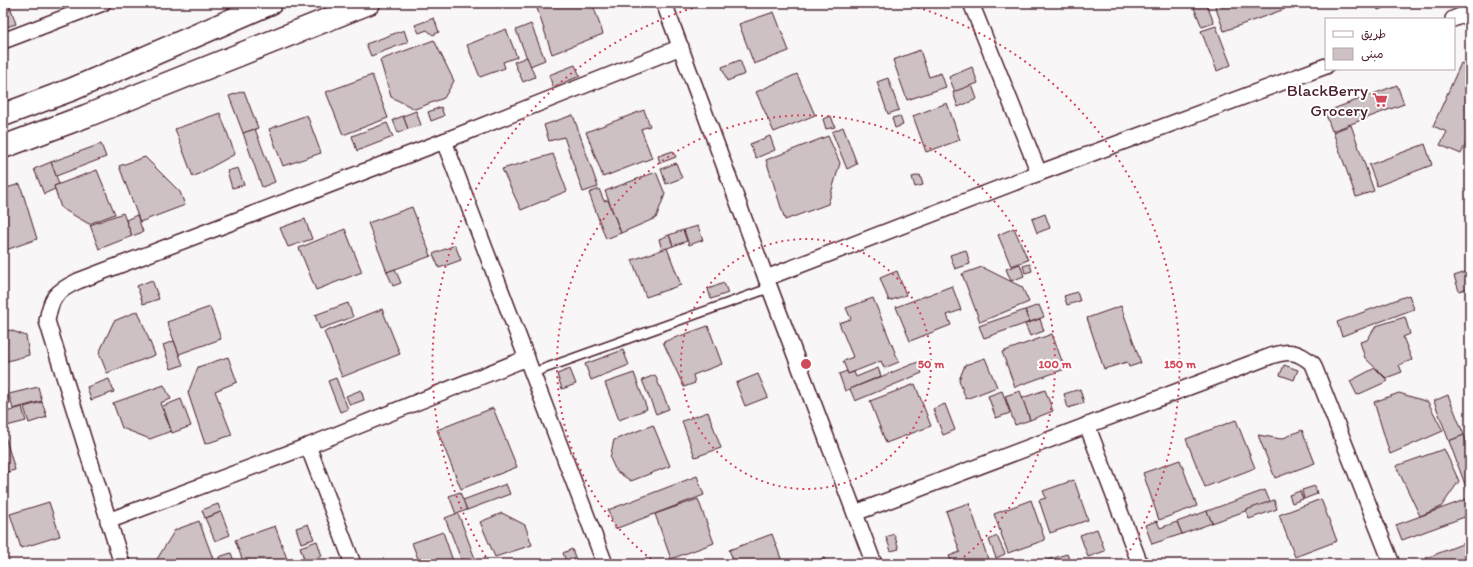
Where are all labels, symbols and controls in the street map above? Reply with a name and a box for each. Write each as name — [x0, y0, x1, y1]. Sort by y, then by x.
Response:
legend — [1325, 18, 1455, 70]
text: طريق — [1361, 27, 1386, 41]
text: مبنى — [1361, 47, 1384, 62]
place label: BlackBerry Grocery — [1287, 80, 1368, 120]
supermarket icon: BlackBerry Grocery — [1371, 91, 1389, 109]
centre of rings — [799, 357, 813, 371]
text: 50 m — [918, 357, 945, 371]
text: 100 m — [1038, 357, 1072, 371]
text: 150 m — [1164, 357, 1197, 371]

